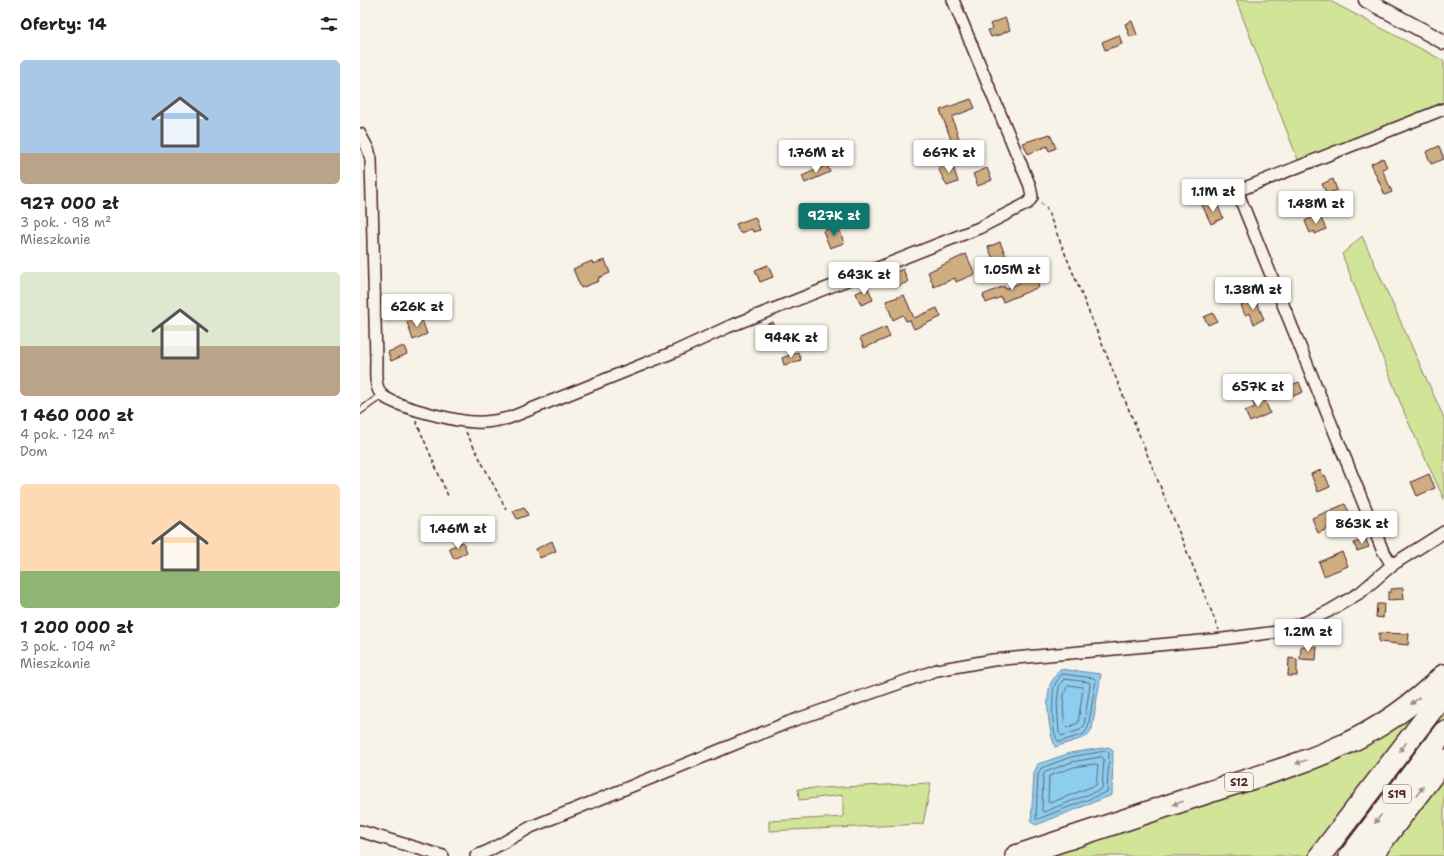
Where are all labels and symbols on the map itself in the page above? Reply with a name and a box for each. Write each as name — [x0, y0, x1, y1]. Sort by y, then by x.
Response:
pin: 1.76M zł — [775, 140, 857, 174]
pin: 667K zł — [912, 140, 986, 174]
pin: 1.1M zł — [1176, 179, 1250, 213]
pin: 1.48M zł — [1275, 191, 1357, 225]
pin: 927K zł — [797, 203, 871, 237]
pin: 1.05M zł — [971, 257, 1053, 291]
pin: 643K zł — [827, 262, 901, 296]
pin: 1.38M zł — [1212, 277, 1294, 311]
pin: 626K zł — [380, 294, 454, 328]
pin: 944K zł — [754, 325, 828, 359]
pin: 657K zł — [1221, 374, 1295, 408]
pin: 863K zł — [1325, 511, 1399, 545]
pin: 1.46M zł — [417, 516, 499, 550]
pin: 1.2M zł — [1271, 619, 1345, 653]
one-way arrow — [1410, 696, 1421, 705]
one-way arrow — [1399, 742, 1408, 753]
one-way arrow — [1295, 759, 1307, 765]
road number: S12 — [1225, 773, 1253, 791]
road number: S19 — [1383, 785, 1411, 803]
one-way arrow — [1416, 786, 1424, 797]
one-way arrow — [1171, 800, 1183, 806]
one-way arrow — [1374, 814, 1382, 824]

